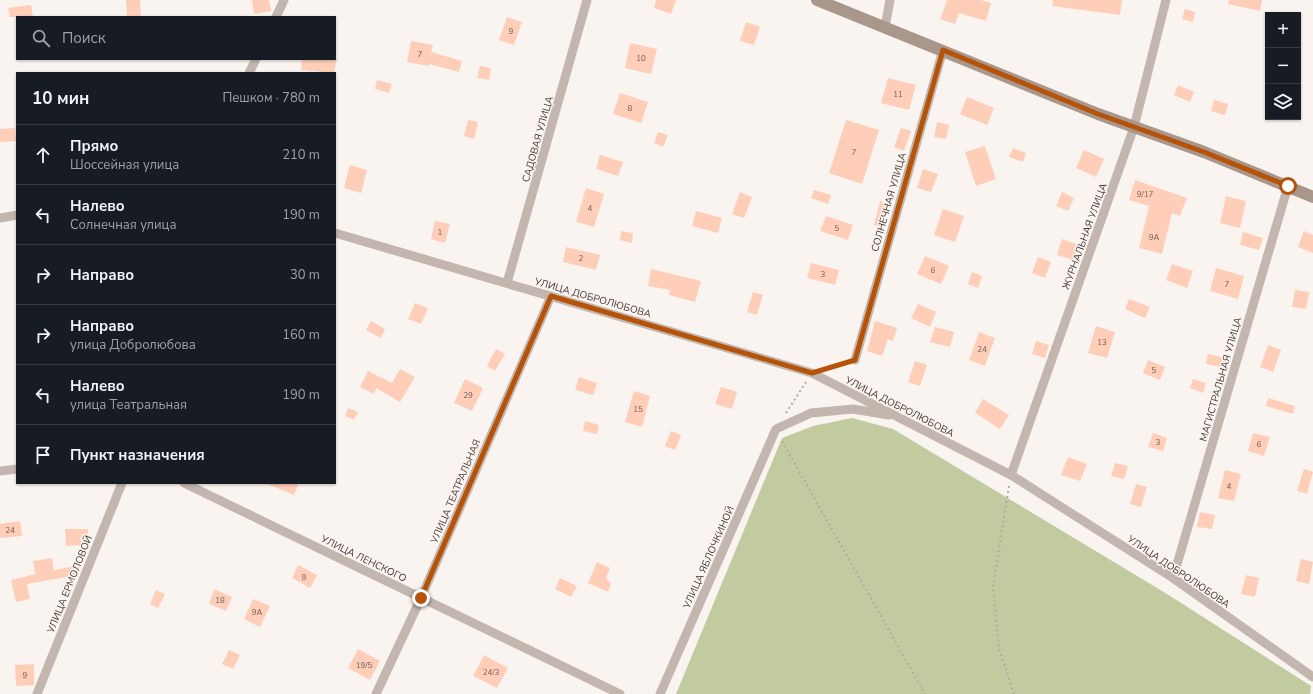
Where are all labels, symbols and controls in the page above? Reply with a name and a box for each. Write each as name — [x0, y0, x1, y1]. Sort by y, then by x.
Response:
map controls — [1265, 12, 1301, 120]
button: + — [1265, 12, 1301, 48]
search box — [16, 16, 336, 60]
house number: 9 — [509, 26, 514, 37]
icon: search — [30, 27, 52, 49]
text: Поиск — [62, 28, 106, 48]
button: − — [1265, 48, 1301, 84]
house number: 7 — [418, 49, 423, 60]
house number: 10 — [636, 53, 646, 64]
button: layers — [1265, 84, 1301, 120]
text: 10 мин — [32, 87, 89, 110]
text: Пешком · 780 m — [222, 89, 320, 107]
house number: 11 — [893, 89, 903, 100]
street label: САДОВАЯ УЛИЦА — [519, 94, 557, 184]
house number: 8 — [628, 103, 633, 114]
text: Прямо — [70, 136, 118, 156]
icon: ahead — [32, 144, 54, 166]
text: 210 m — [282, 146, 320, 164]
house number: 7 — [852, 147, 857, 158]
street label: СОЛНЕЧНАЯ УЛИЦА — [868, 150, 910, 253]
text: Шоссейная улица — [70, 156, 179, 174]
route start — [1279, 177, 1297, 195]
street label: ЖУРНАЛЬНАЯ УЛИЦА — [1059, 181, 1111, 291]
house number: 9/17 — [1137, 189, 1154, 200]
text: Налево — [70, 196, 125, 216]
house number: 4 — [588, 203, 593, 214]
icon: left — [32, 204, 54, 226]
text: 190 m — [282, 206, 320, 224]
text: Солнечная улица — [70, 216, 176, 234]
house number: 5 — [835, 223, 840, 234]
house number: 1 — [438, 227, 443, 238]
house number: 9А — [1149, 232, 1159, 243]
house number: 2 — [579, 253, 584, 264]
icon: right — [32, 264, 54, 286]
text: Направо — [70, 265, 134, 285]
house number: 6 — [931, 265, 936, 276]
text: 30 m — [290, 266, 320, 284]
house number: 3 — [821, 269, 826, 280]
street label: УЛИЦА ДОБРОЛЮБОВА — [532, 274, 653, 322]
house number: 7 — [1225, 279, 1230, 290]
street label: МАГИСТРАЛЬНАЯ УЛИЦА — [1196, 315, 1246, 443]
text: Направо — [70, 316, 134, 336]
icon: right — [32, 324, 54, 346]
text: 160 m — [282, 326, 320, 344]
text: улица Добролюбова — [70, 336, 196, 354]
house number: 13 — [1097, 337, 1107, 348]
house number: 24 — [977, 344, 987, 355]
house number: 5 — [1152, 365, 1157, 376]
street label: УЛИЦА ДОБРОЛЮБОВА — [842, 373, 957, 441]
text: Налево — [70, 376, 125, 396]
icon: left — [32, 384, 54, 406]
text: 190 m — [282, 386, 320, 404]
house number: 29 — [463, 390, 473, 401]
text: улица Театральная — [70, 396, 187, 414]
house number: 15 — [633, 404, 643, 415]
street label: УЛИЦА ТЕАТРАЛЬНАЯ — [427, 437, 484, 546]
house number: 3 — [1156, 437, 1161, 448]
house number: 6 — [1257, 439, 1262, 450]
icon: arrive — [32, 444, 54, 466]
text: Пункт назначения — [70, 445, 205, 465]
house number: 4 — [1227, 481, 1232, 492]
street label: УЛИЦА ЯБЛОЧКИНОЙ — [680, 504, 738, 612]
house number: 24 — [5, 525, 15, 536]
street label: УЛИЦА ЛЕНСКОГО — [318, 532, 409, 586]
street label: УЛИЦА ДОБРОЛЮБОВА — [1124, 532, 1233, 612]
street label: УЛИЦА ЕРМОЛОВОЙ — [44, 533, 96, 636]
house number: 9 — [302, 572, 307, 583]
route end — [412, 589, 430, 607]
house number: 18 — [215, 595, 225, 606]
house number: 9А — [252, 607, 262, 618]
house number: 19/5 — [356, 660, 373, 671]
house number: 24/3 — [483, 667, 500, 678]
house number: 9 — [23, 670, 28, 681]

